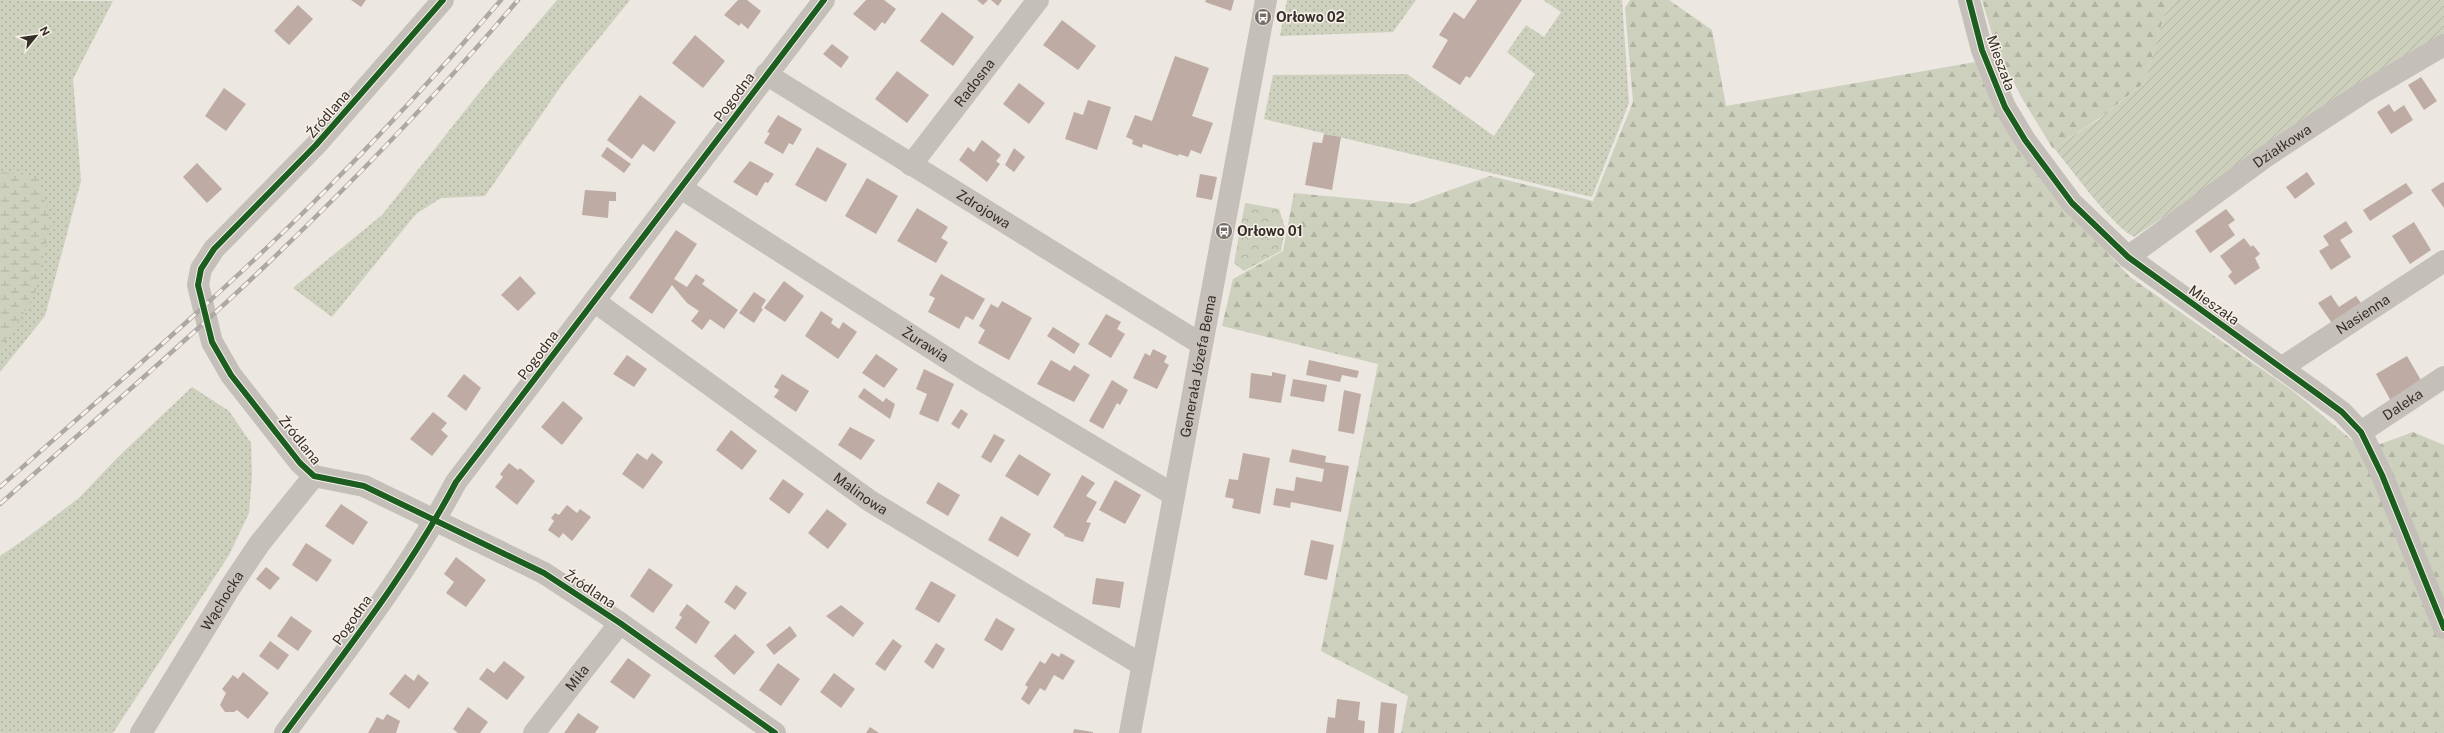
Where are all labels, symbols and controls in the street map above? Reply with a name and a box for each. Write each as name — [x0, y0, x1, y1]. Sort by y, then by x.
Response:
bus stop icon: Orłowo 02 — [1253, 7, 1273, 27]
place label: Orłowo 02 — [1276, 9, 1345, 25]
north arrow — [16, 16, 56, 56]
text: N — [37, 24, 52, 38]
street label: Mieszała — [1984, 33, 2018, 93]
street label: Radosna — [951, 55, 998, 110]
street label: Pogodna — [710, 69, 758, 125]
street label: Źródlana — [302, 86, 353, 141]
street label: Działkowa — [2250, 121, 2314, 171]
street label: Zdrojowa — [954, 186, 1013, 232]
bus stop icon: Orłowo 01 — [1214, 221, 1234, 241]
place label: Orłowo 01 — [1237, 223, 1303, 239]
street label: Mieszała — [2186, 282, 2242, 328]
street label: Nasienna — [2333, 291, 2393, 338]
street label: Generała Józefa Bema — [1177, 294, 1219, 439]
street label: Żurawia — [899, 322, 951, 365]
street label: Pogodna — [514, 327, 562, 383]
street label: Daleka — [2380, 385, 2426, 423]
street label: Źródlana — [275, 412, 325, 468]
street label: Malinowa — [830, 469, 891, 518]
street label: Źródlana — [561, 566, 619, 612]
street label: Wąchocka — [198, 568, 247, 634]
street label: Pogodna — [329, 592, 375, 648]
street label: Miła — [562, 662, 592, 694]

